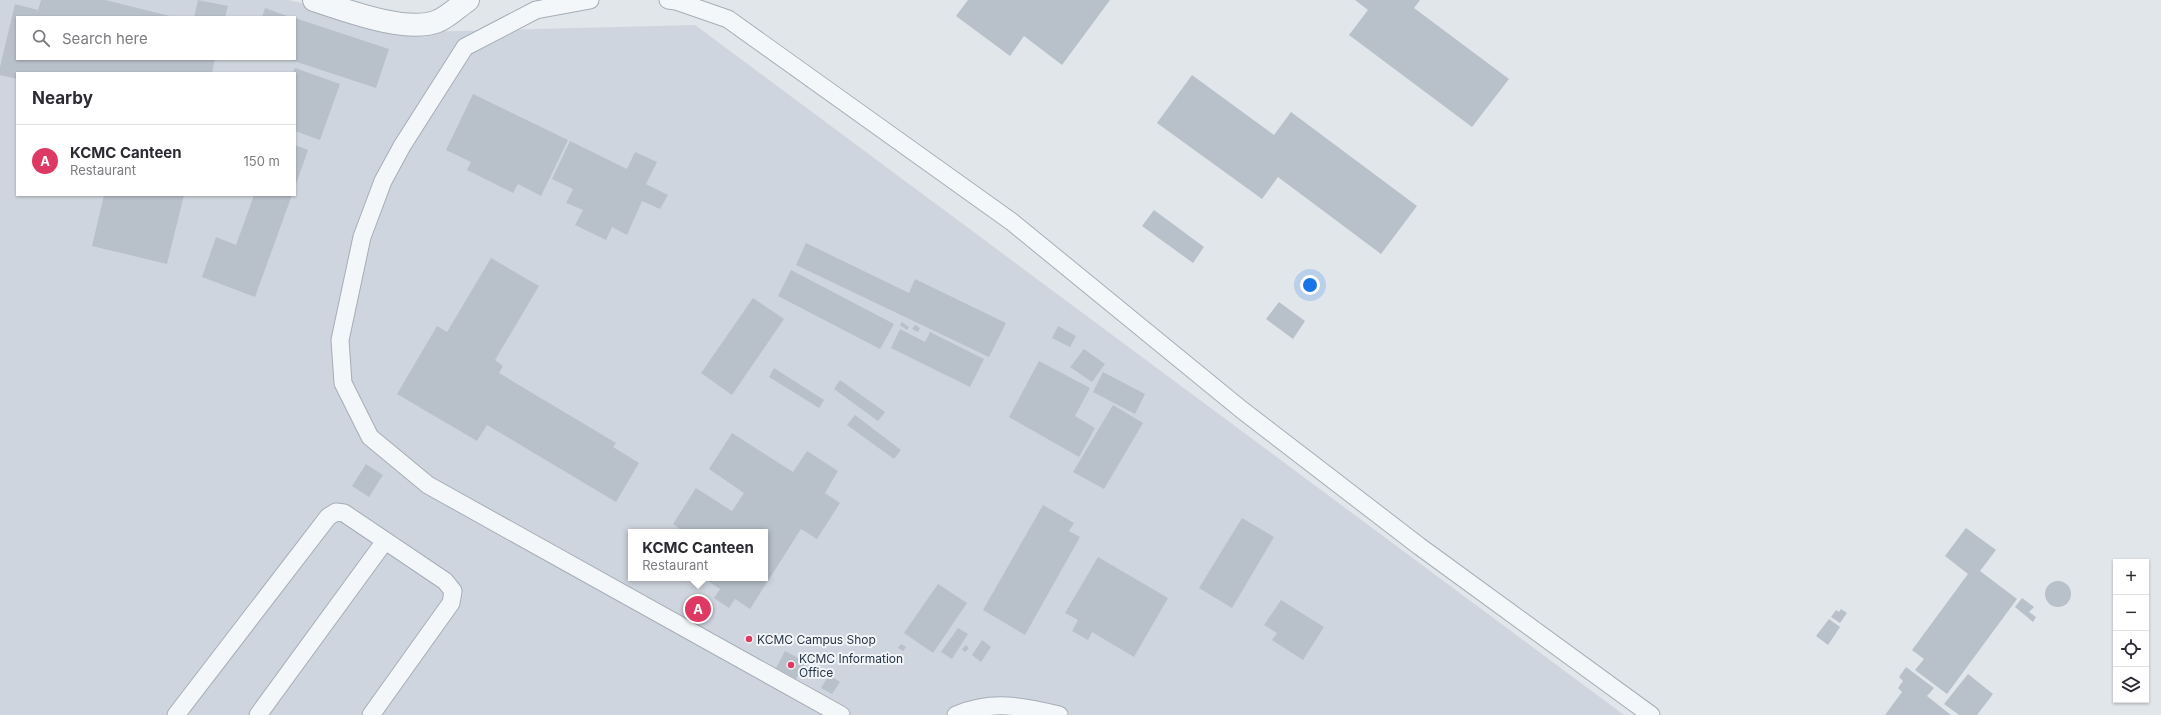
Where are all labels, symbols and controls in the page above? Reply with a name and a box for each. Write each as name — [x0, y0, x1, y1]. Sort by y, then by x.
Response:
search box — [16, 16, 296, 60]
icon: search — [30, 27, 52, 49]
text: Search here — [62, 29, 148, 48]
text: Nearby — [32, 88, 93, 108]
text: KCMC Canteen — [70, 143, 182, 162]
text: A — [40, 153, 50, 169]
text: 150 m — [244, 153, 280, 169]
text: Restaurant — [70, 162, 136, 178]
your location — [1300, 275, 1320, 295]
popup — [628, 529, 768, 581]
text: KCMC Canteen — [642, 538, 754, 557]
text: Restaurant — [642, 557, 708, 573]
map controls — [2113, 559, 2149, 703]
button: + — [2113, 559, 2149, 595]
pin: A — [685, 594, 711, 624]
button: − — [2113, 595, 2149, 631]
button: locate — [2113, 631, 2149, 667]
place label: KCMC Campus Shop — [757, 632, 876, 647]
marker: KCMC Campus Shop — [744, 634, 754, 644]
place label: KCMC Information Office — [799, 651, 903, 680]
marker: KCMC Information Office — [786, 660, 796, 670]
button: layers — [2113, 667, 2149, 703]

